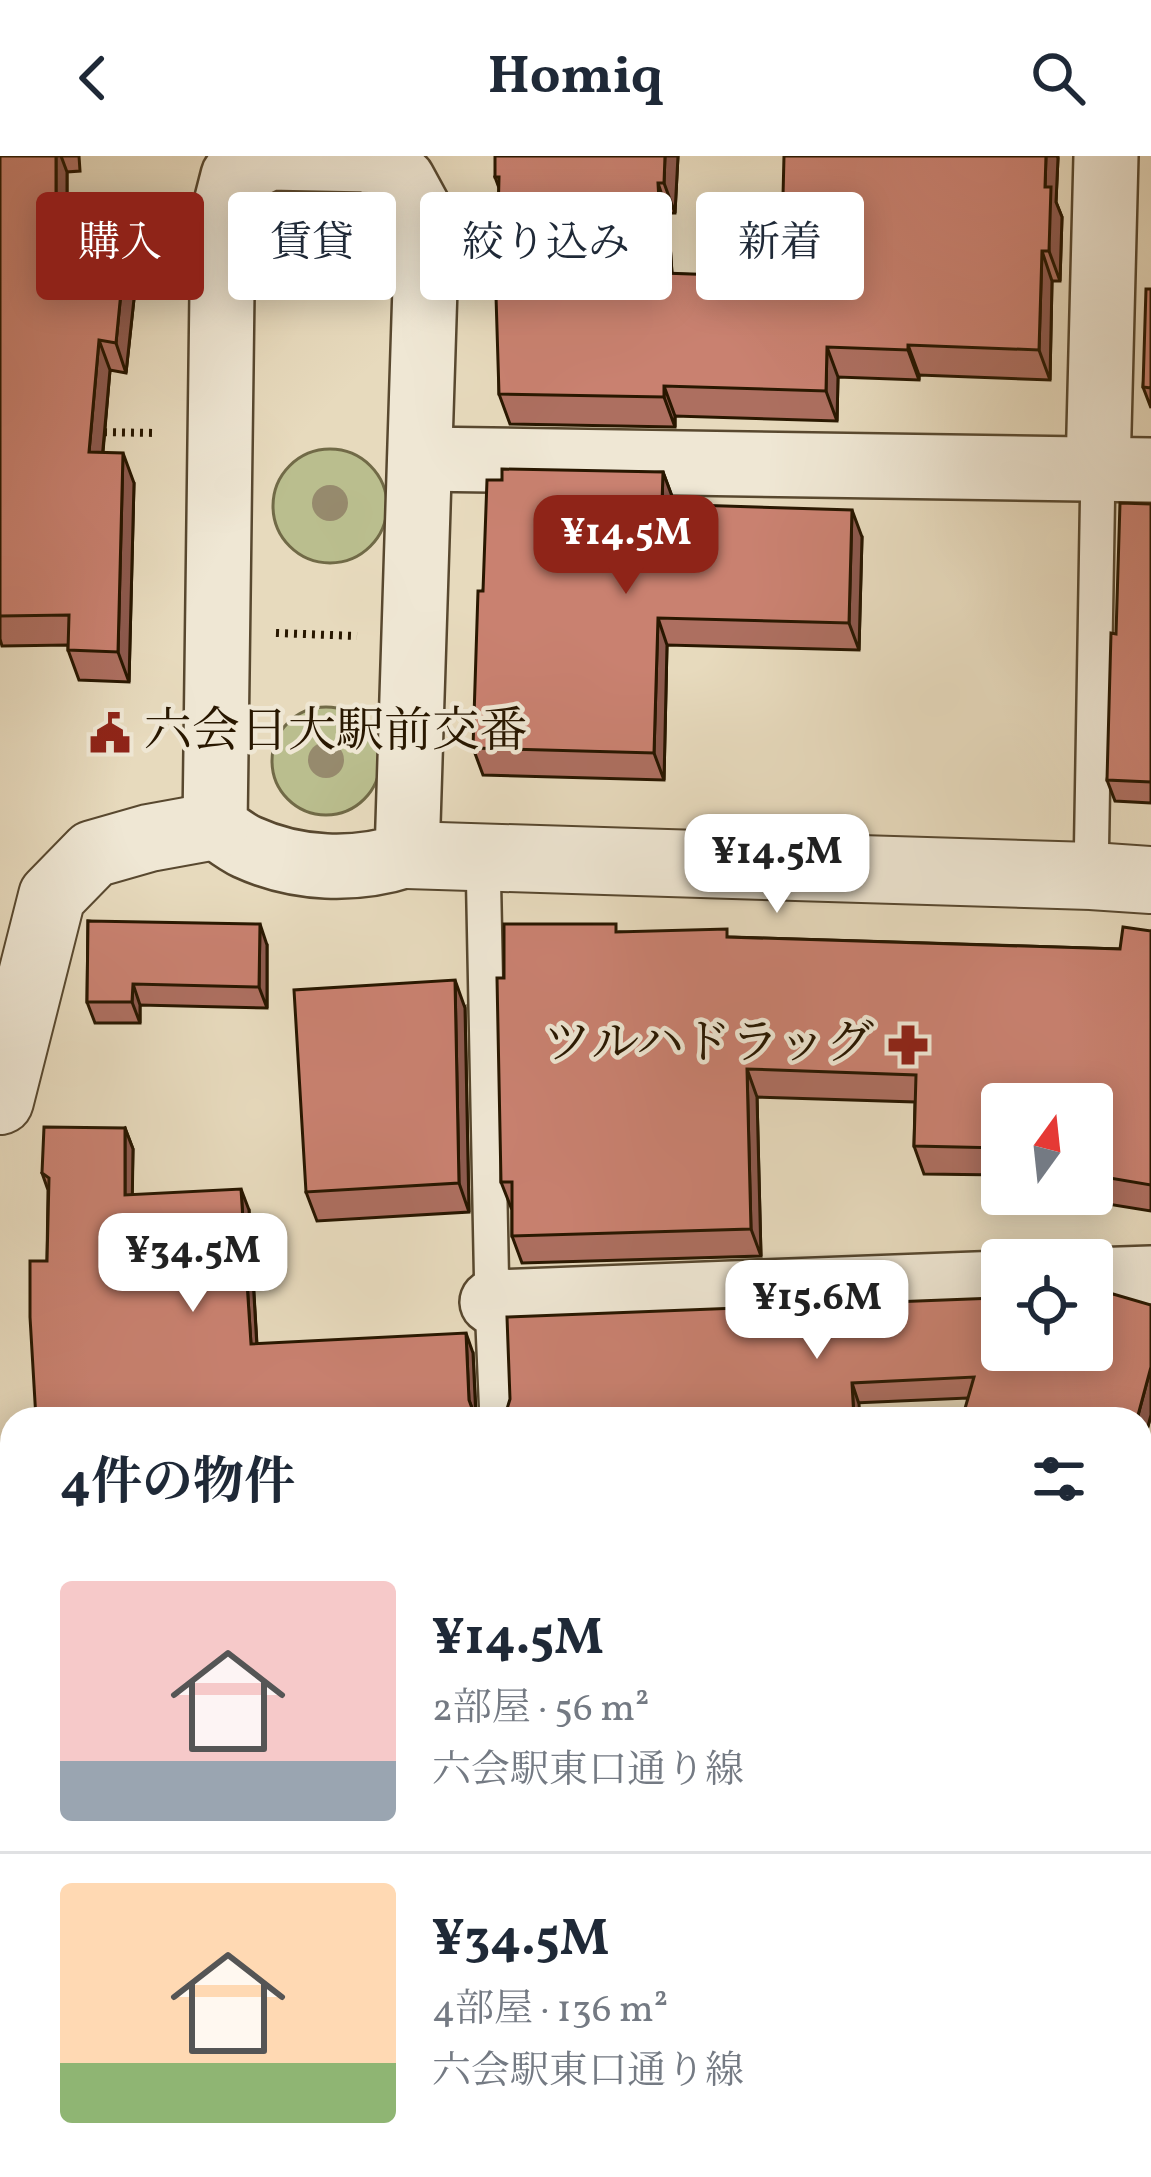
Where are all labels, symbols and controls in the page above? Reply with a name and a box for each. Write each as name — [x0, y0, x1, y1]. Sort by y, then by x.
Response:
text: Homiq — [488, 41, 663, 116]
icon: back — [60, 45, 126, 111]
icon: search — [1025, 45, 1091, 111]
chip: 購入 — [36, 192, 204, 300]
chip: 賃貸 — [228, 192, 396, 300]
chip: 絞り込み — [420, 192, 672, 300]
chip: 新着 — [696, 192, 864, 300]
pin: ¥14.5M — [528, 495, 724, 597]
text: ¥14.5M — [560, 507, 692, 561]
place label: 六会日大駅前交番 — [144, 700, 528, 767]
public building icon: 六会日大駅前交番 — [87, 710, 133, 756]
pin: ¥14.5M — [679, 814, 875, 916]
text: ¥14.5M — [711, 826, 843, 880]
place label: ツルハドラッグ — [543, 1012, 874, 1079]
pharmacy icon: ツルハドラッグ — [885, 1022, 931, 1068]
north arrow — [981, 1083, 1113, 1215]
map controls — [981, 1083, 1113, 1371]
pin: ¥34.5M — [95, 1213, 291, 1315]
text: ¥34.5M — [125, 1225, 261, 1279]
button: locate — [981, 1239, 1113, 1371]
pin: ¥15.6M — [719, 1260, 915, 1362]
text: ¥15.6M — [752, 1272, 882, 1326]
icon: filters — [1026, 1446, 1092, 1512]
text: 4件の物件 — [60, 1449, 295, 1520]
text: ¥14.5M — [432, 1604, 603, 1675]
icon: home — [156, 1629, 300, 1773]
text: 2部屋 · 56 m² — [432, 1683, 649, 1737]
text: 六会駅東口通り線 — [432, 1745, 744, 1799]
text: ¥34.5M — [432, 1905, 609, 1976]
icon: home — [156, 1931, 300, 2075]
text: 4部屋 · 136 m² — [432, 1984, 668, 2038]
text: 六会駅東口通り線 — [432, 2046, 744, 2100]

